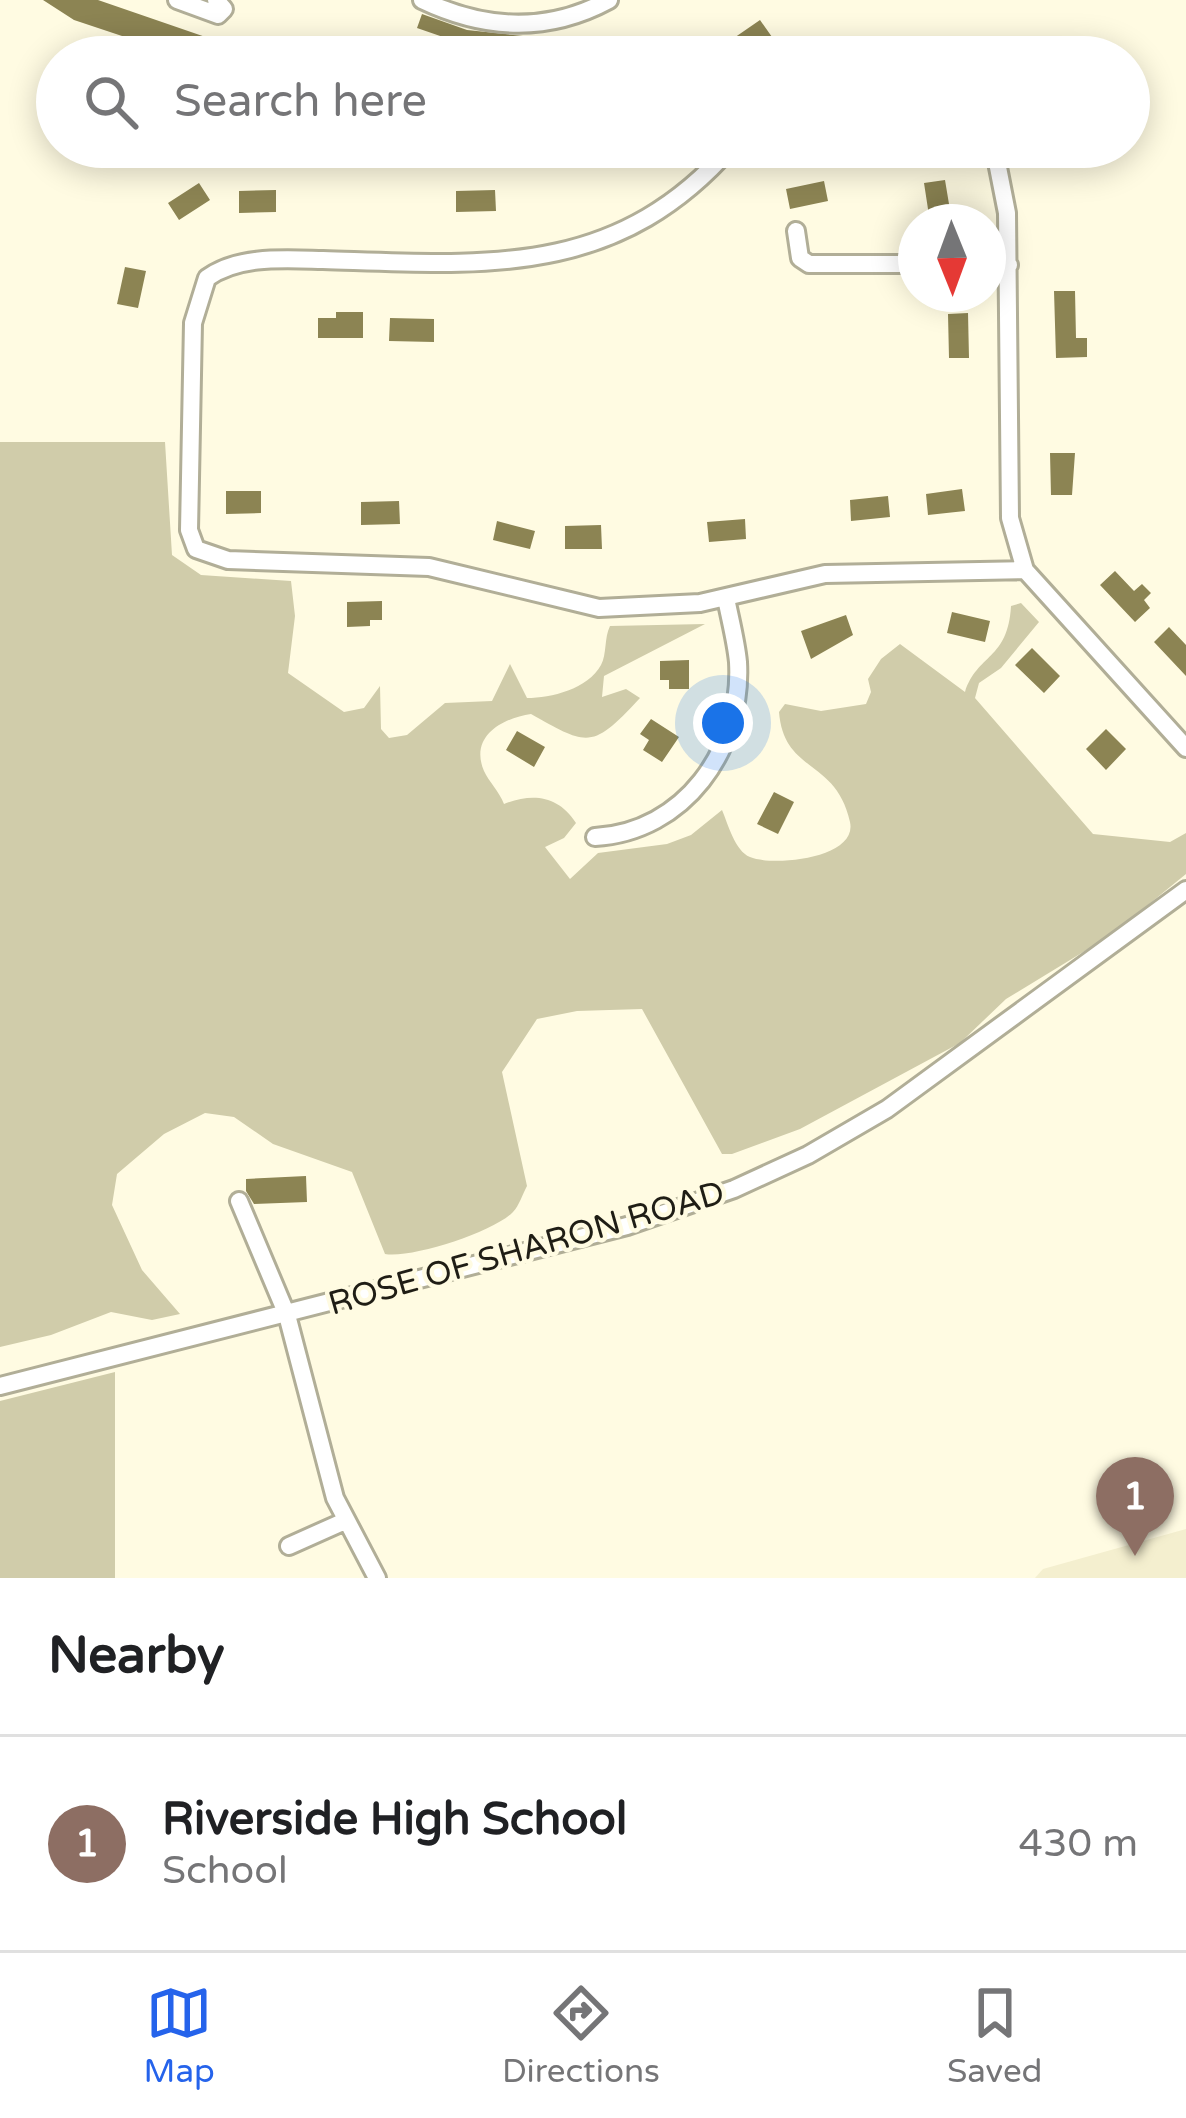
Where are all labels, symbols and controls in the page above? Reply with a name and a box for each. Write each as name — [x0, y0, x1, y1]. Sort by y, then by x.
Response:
search box — [36, 36, 1150, 168]
icon: search — [78, 69, 144, 135]
text: Search here — [174, 75, 427, 129]
north arrow — [898, 204, 1006, 312]
your location — [693, 693, 753, 753]
street label: ROSE OF SHARON ROAD — [324, 1173, 729, 1324]
pin: 1 — [1096, 1457, 1174, 1556]
text: Nearby — [48, 1625, 225, 1687]
text: Riverside High School — [162, 1793, 627, 1847]
text: 1 — [75, 1820, 99, 1867]
text: 430 m — [1019, 1820, 1138, 1867]
text: School — [162, 1847, 288, 1894]
tab: Map — [144, 1980, 215, 2091]
tab: Directions — [502, 1980, 660, 2091]
tab: Saved — [947, 1980, 1042, 2091]

